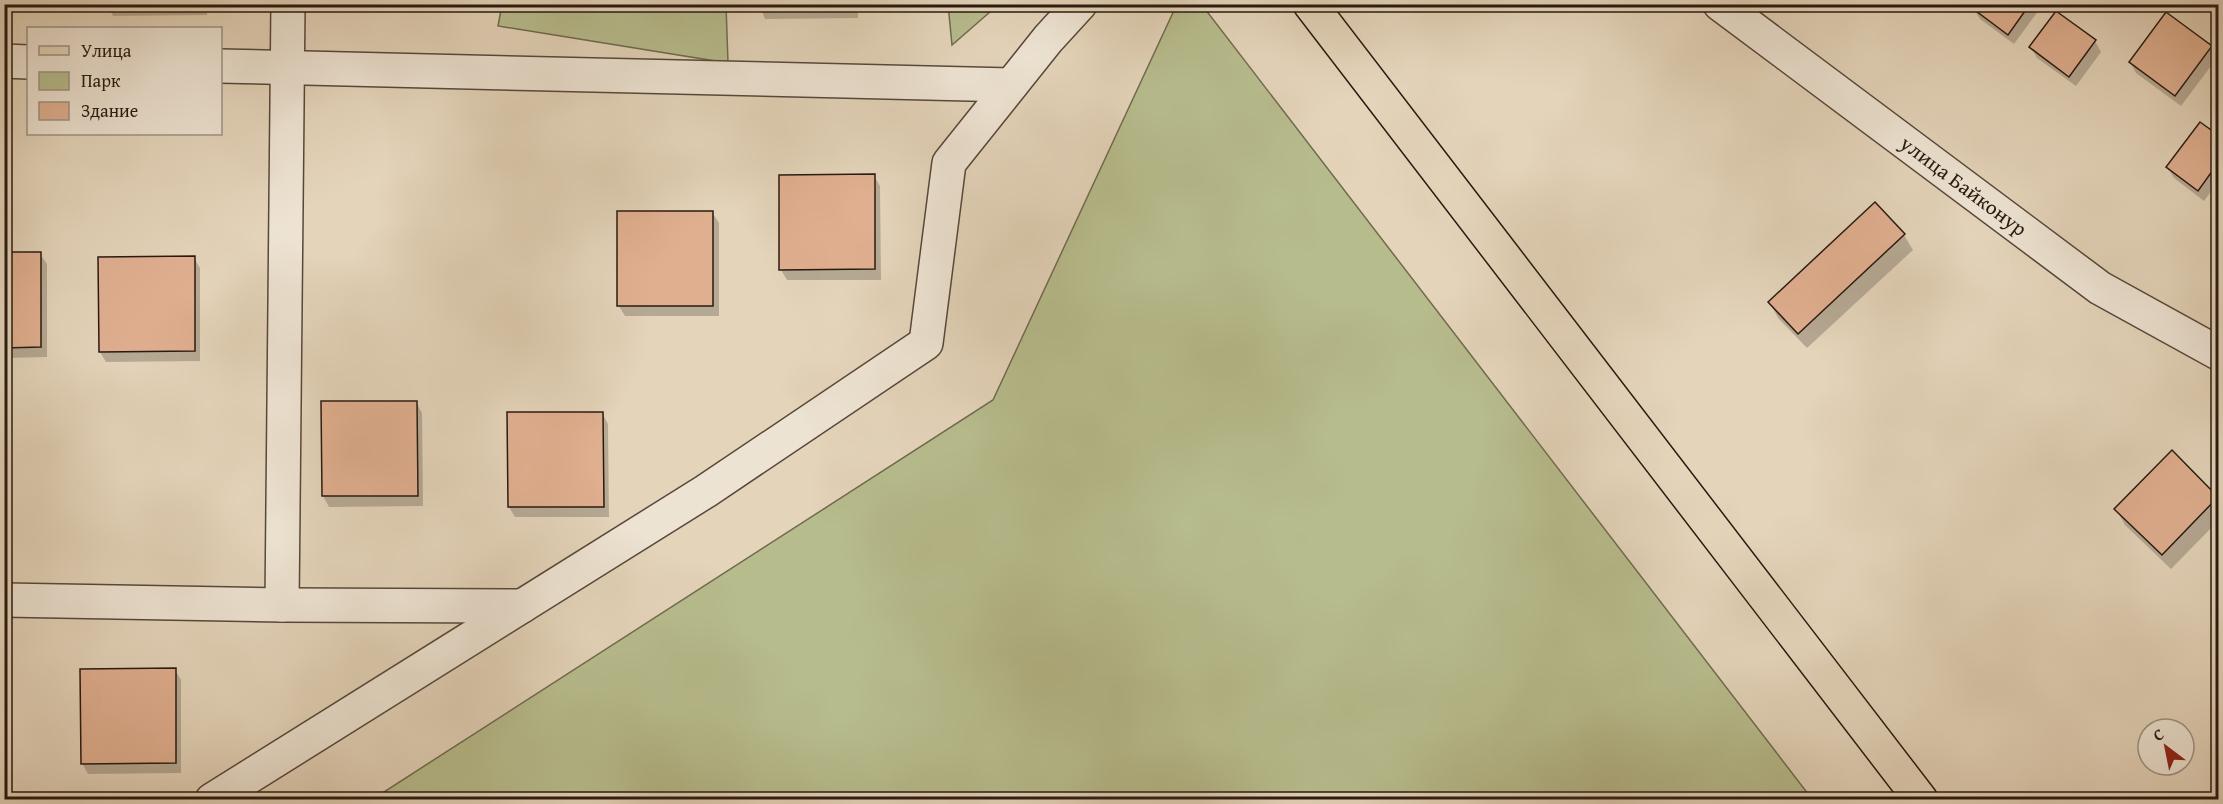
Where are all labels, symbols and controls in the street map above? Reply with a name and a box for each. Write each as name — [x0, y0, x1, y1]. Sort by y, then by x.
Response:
legend — [27, 27, 222, 135]
text: Улица — [81, 37, 132, 64]
text: Парк — [81, 67, 121, 94]
text: Здание — [81, 97, 138, 124]
street label: улица Байконур — [1893, 127, 2034, 243]
north arrow — [2136, 717, 2196, 777]
text: С — [2148, 722, 2168, 747]

